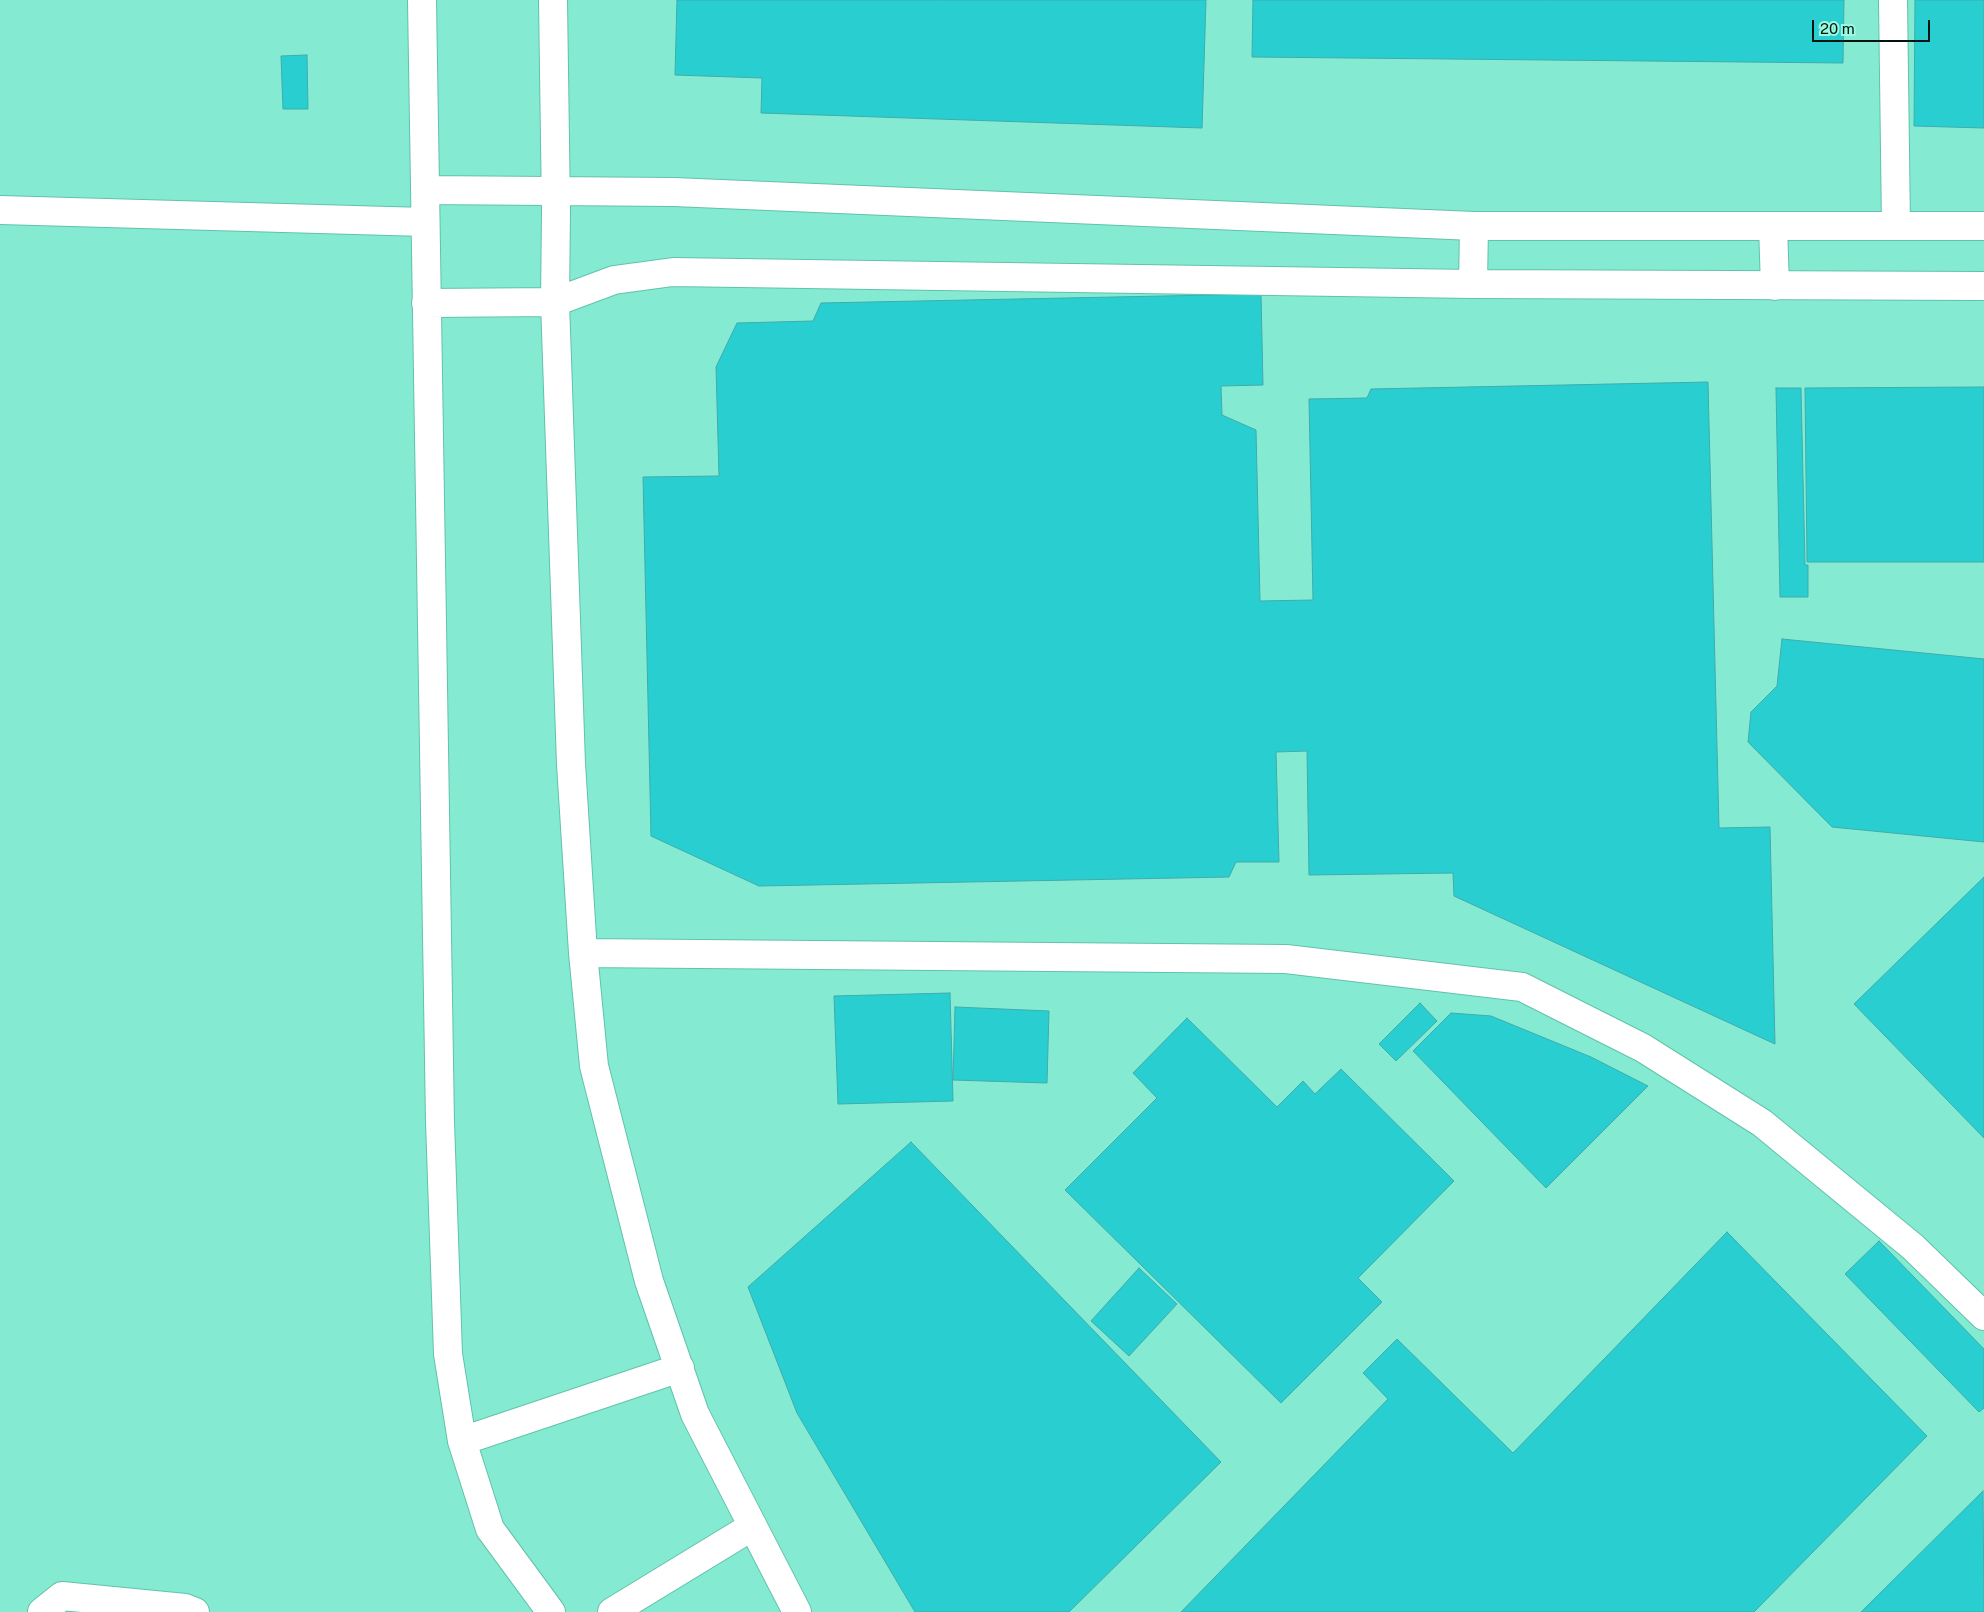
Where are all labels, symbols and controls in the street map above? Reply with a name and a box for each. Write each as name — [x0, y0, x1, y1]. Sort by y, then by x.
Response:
scale bar — [1814, 10, 1932, 42]
text: 20 m — [1820, 20, 1855, 37]

